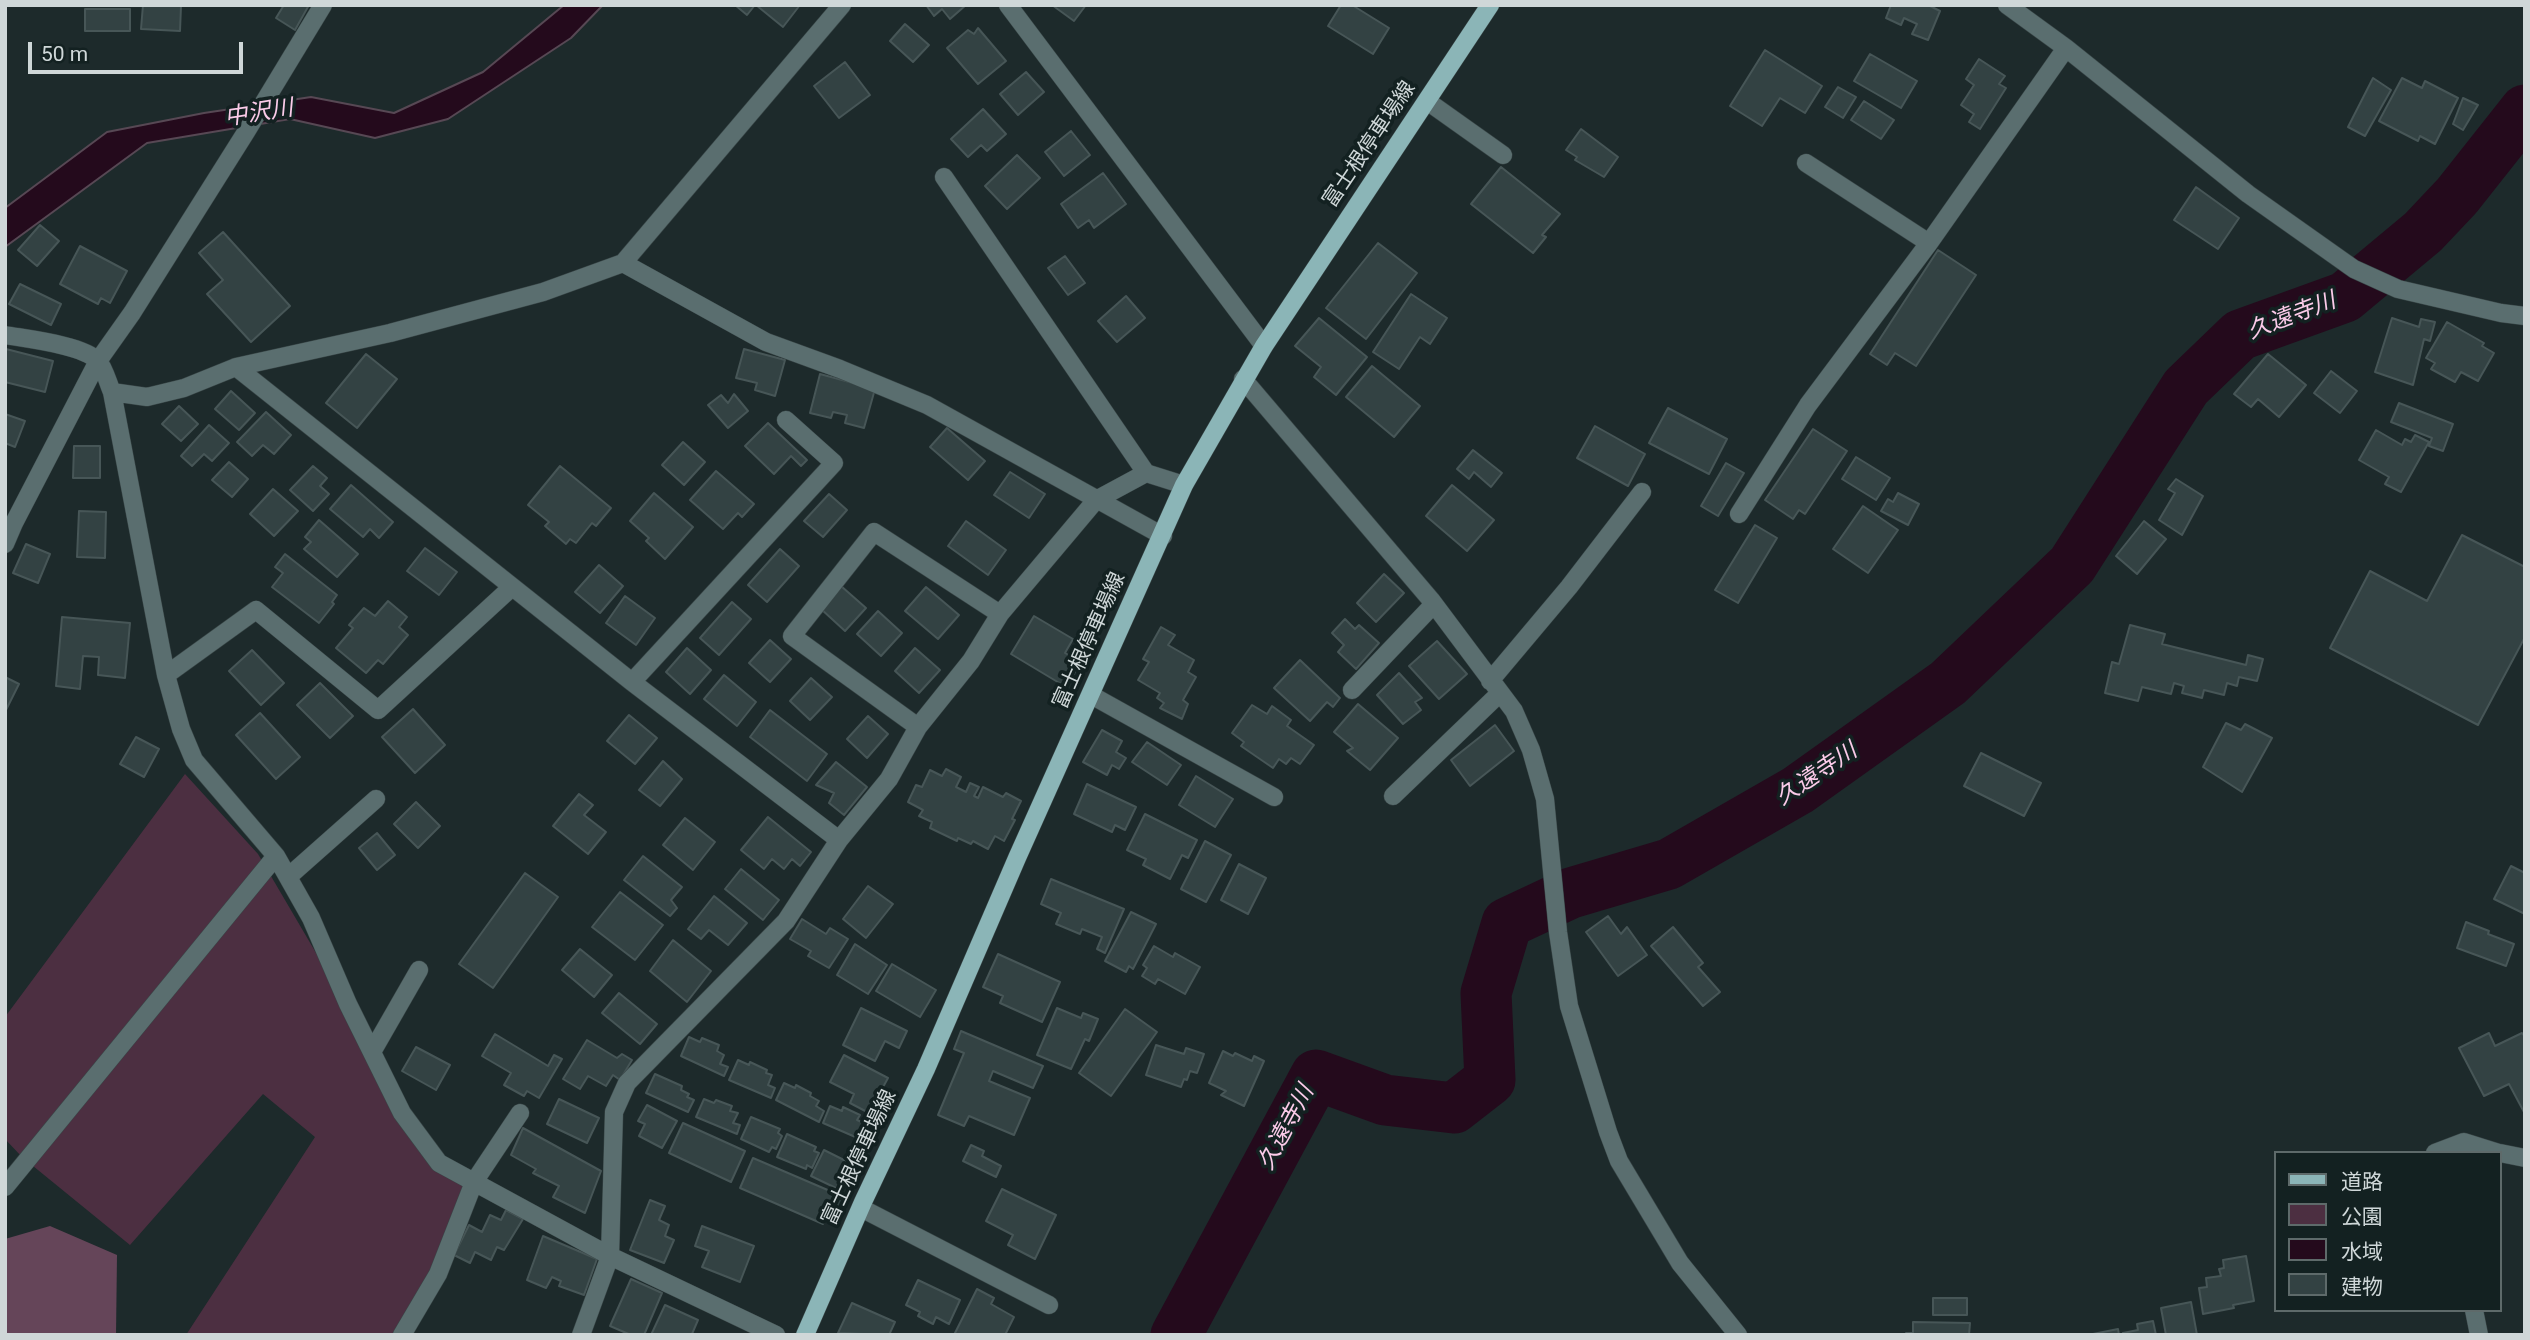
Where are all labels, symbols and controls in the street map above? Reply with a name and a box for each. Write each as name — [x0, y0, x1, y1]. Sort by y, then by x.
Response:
scale bar — [32, 28, 247, 72]
text: 50 m — [41, 42, 88, 66]
street label: 富士根停車場線 — [1318, 77, 1422, 213]
water label: 中沢川 — [223, 95, 295, 133]
water label: 久遠寺川 — [2244, 288, 2340, 346]
street label: 富士根停車場線 — [1049, 569, 1131, 713]
water label: 久遠寺川 — [1771, 738, 1863, 812]
water label: 久遠寺川 — [1253, 1081, 1321, 1175]
street label: 富士根停車場線 — [818, 1086, 902, 1230]
legend — [2274, 1151, 2502, 1312]
text: 道路 — [2341, 1170, 2383, 1194]
text: 公園 — [2341, 1205, 2383, 1229]
text: 水域 — [2341, 1240, 2383, 1264]
text: 建物 — [2341, 1275, 2383, 1299]

